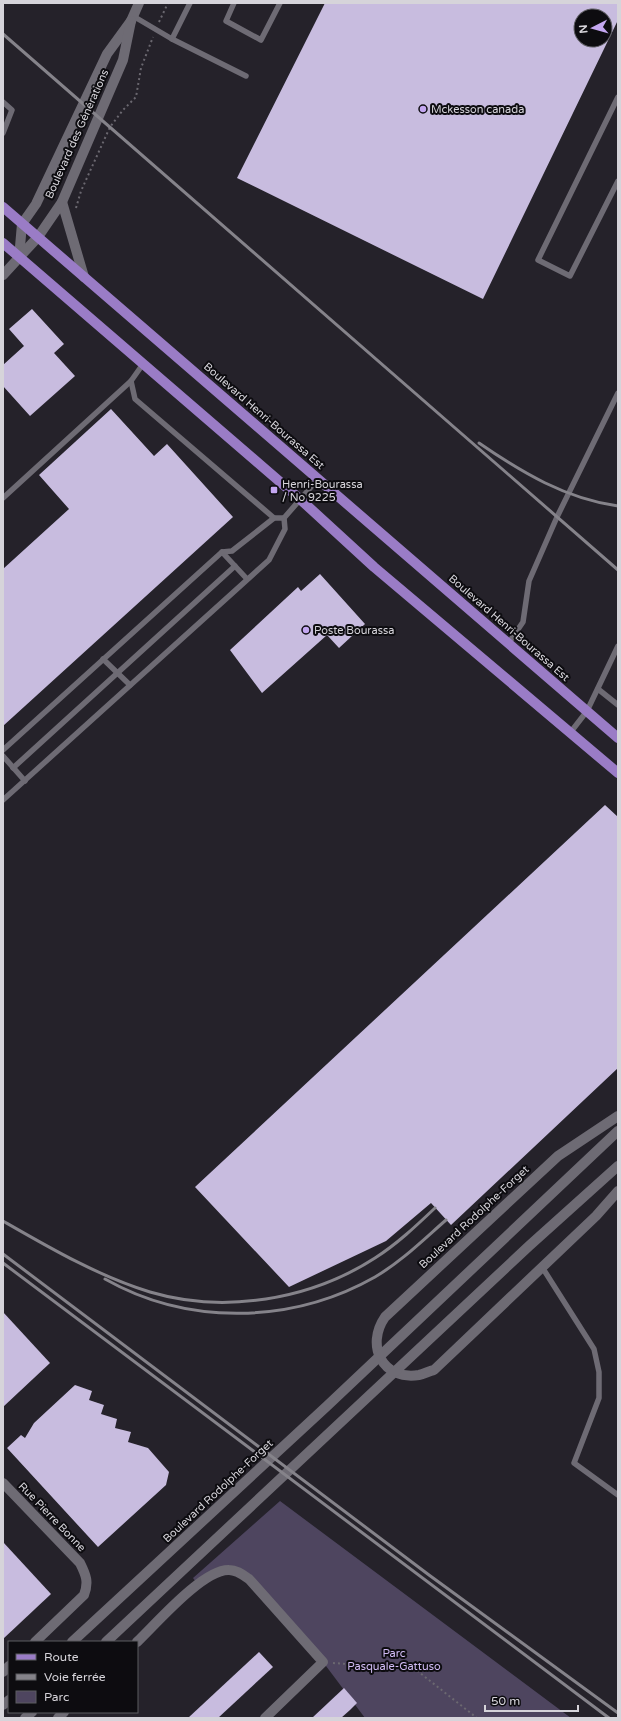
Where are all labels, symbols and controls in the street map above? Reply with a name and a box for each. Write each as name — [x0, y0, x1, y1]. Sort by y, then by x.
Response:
north arrow — [573, 8, 613, 48]
text: N — [577, 24, 590, 34]
street label: Boulevard des Générations — [43, 67, 111, 201]
place label: Mckesson canada — [431, 103, 524, 116]
marker: Mckesson canada — [418, 104, 428, 114]
street label: Boulevard Henri-Bourassa Est — [201, 360, 327, 472]
place label: Henri-Bourassa / No 9225 — [282, 478, 363, 504]
marker: Henri-Bourassa / No 9225 — [269, 485, 279, 495]
street label: Boulevard Henri-Bourassa Est — [446, 572, 572, 684]
place label: Poste Bourassa — [314, 624, 394, 637]
marker: Poste Bourassa — [301, 625, 311, 635]
street label: Boulevard Rodolphe-Forget — [416, 1163, 532, 1271]
street label: Boulevard Rodolphe-Forget — [160, 1437, 276, 1545]
street label: Rue Pierre Bonne — [16, 1480, 88, 1554]
legend — [8, 1641, 138, 1713]
park label: Parc Pasquale-Gattuso — [347, 1647, 441, 1673]
text: Route — [44, 1650, 79, 1664]
text: Voie ferrée — [44, 1670, 106, 1684]
scale bar — [485, 1687, 578, 1713]
text: Parc — [44, 1690, 69, 1704]
text: 50 m — [491, 1694, 520, 1708]

